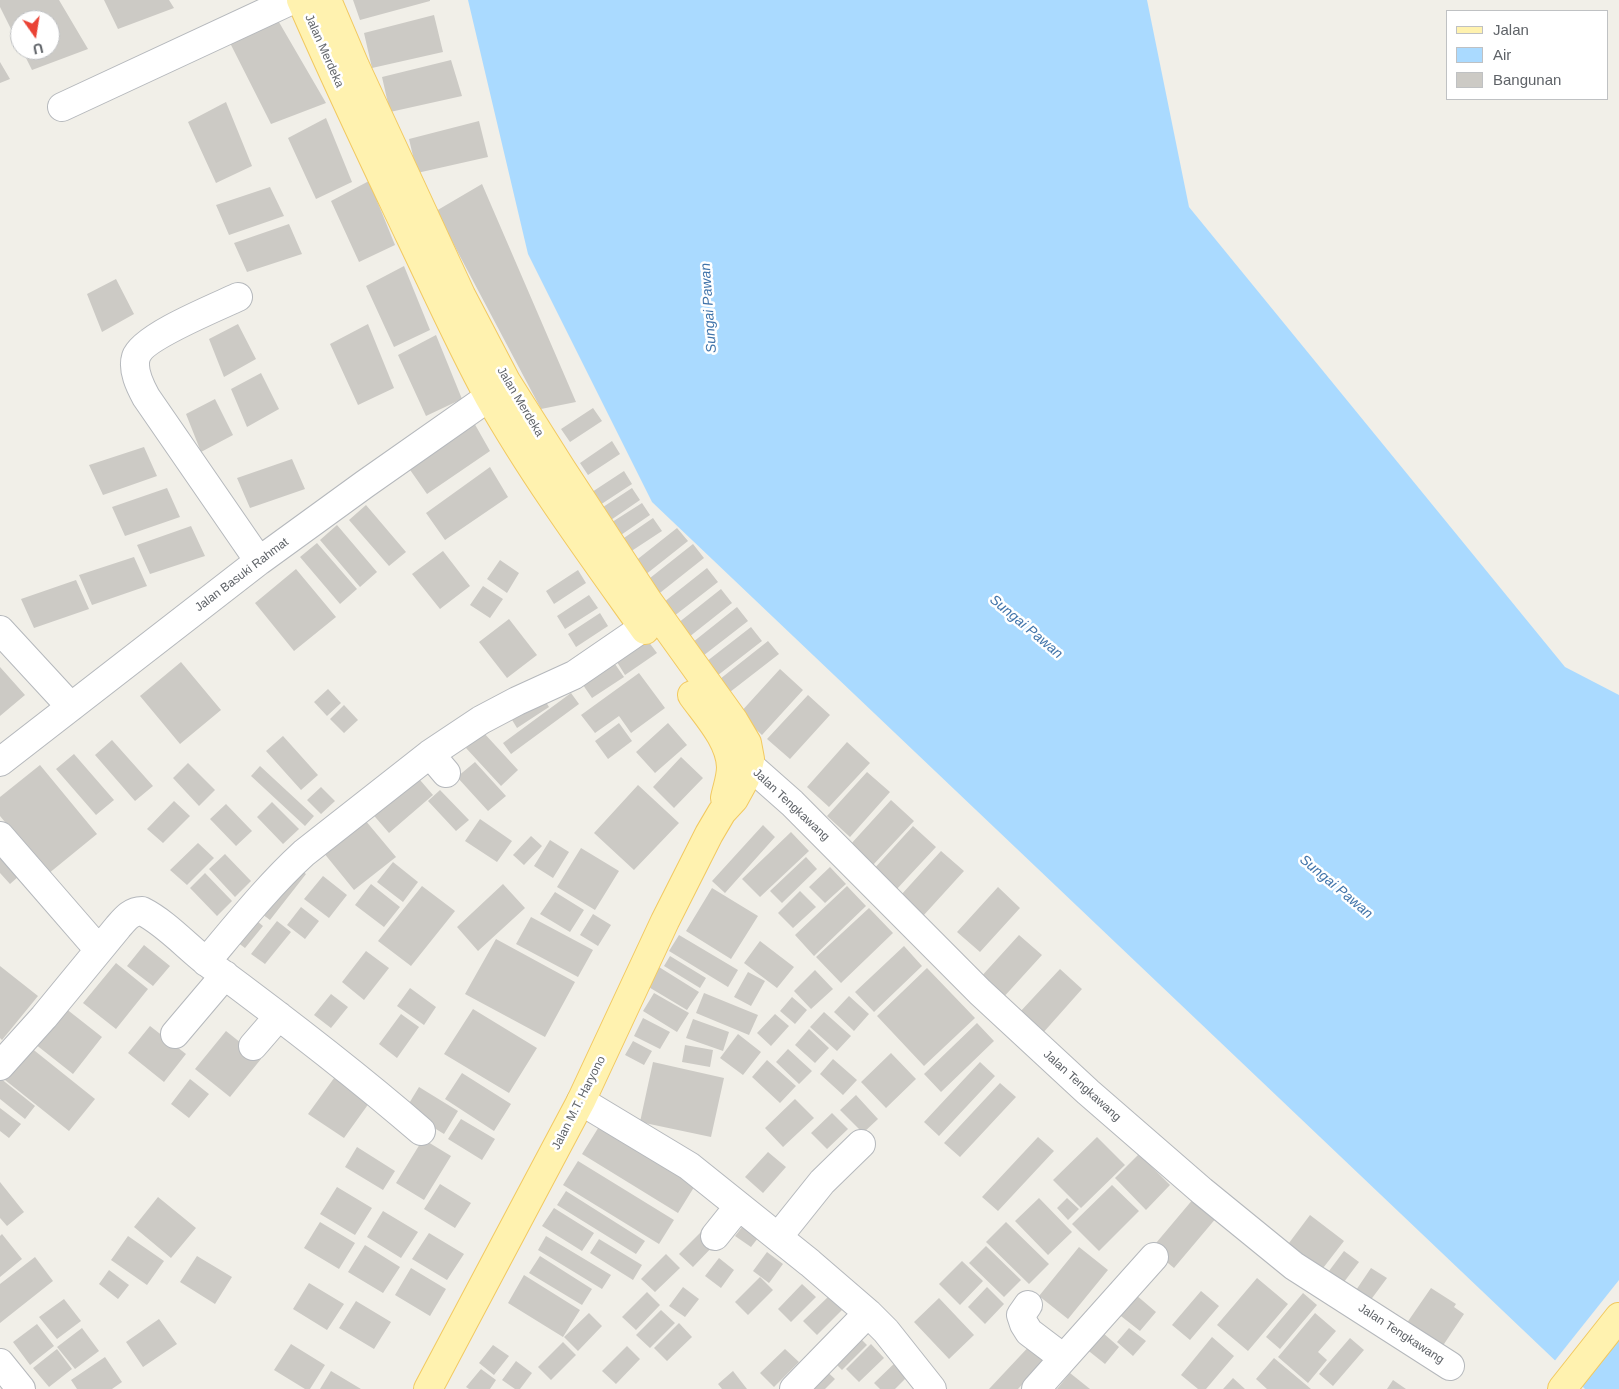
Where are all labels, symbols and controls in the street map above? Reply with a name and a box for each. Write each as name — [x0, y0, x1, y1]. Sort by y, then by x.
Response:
north arrow — [10, 10, 60, 60]
legend — [1446, 10, 1609, 100]
street label: Jalan Merdeka — [301, 12, 347, 90]
text: Jalan — [1493, 21, 1529, 38]
text: U — [31, 40, 45, 58]
text: Air — [1493, 46, 1511, 63]
text: Bangunan — [1493, 71, 1561, 88]
water label: Sungai Pawan — [697, 262, 721, 354]
street label: Jalan Merdeka — [494, 365, 546, 439]
street label: Jalan Basuki Rahmat — [192, 535, 292, 615]
water label: Sungai Pawan — [986, 592, 1066, 662]
street label: Jalan Tengkawang — [750, 766, 832, 844]
water label: Sungai Pawan — [1296, 852, 1376, 922]
street label: Jalan Tengkawang — [1040, 1047, 1124, 1125]
street label: Jalan M.T. Haryono — [549, 1054, 609, 1152]
street label: Jalan Tengkawang — [1355, 1301, 1447, 1367]

